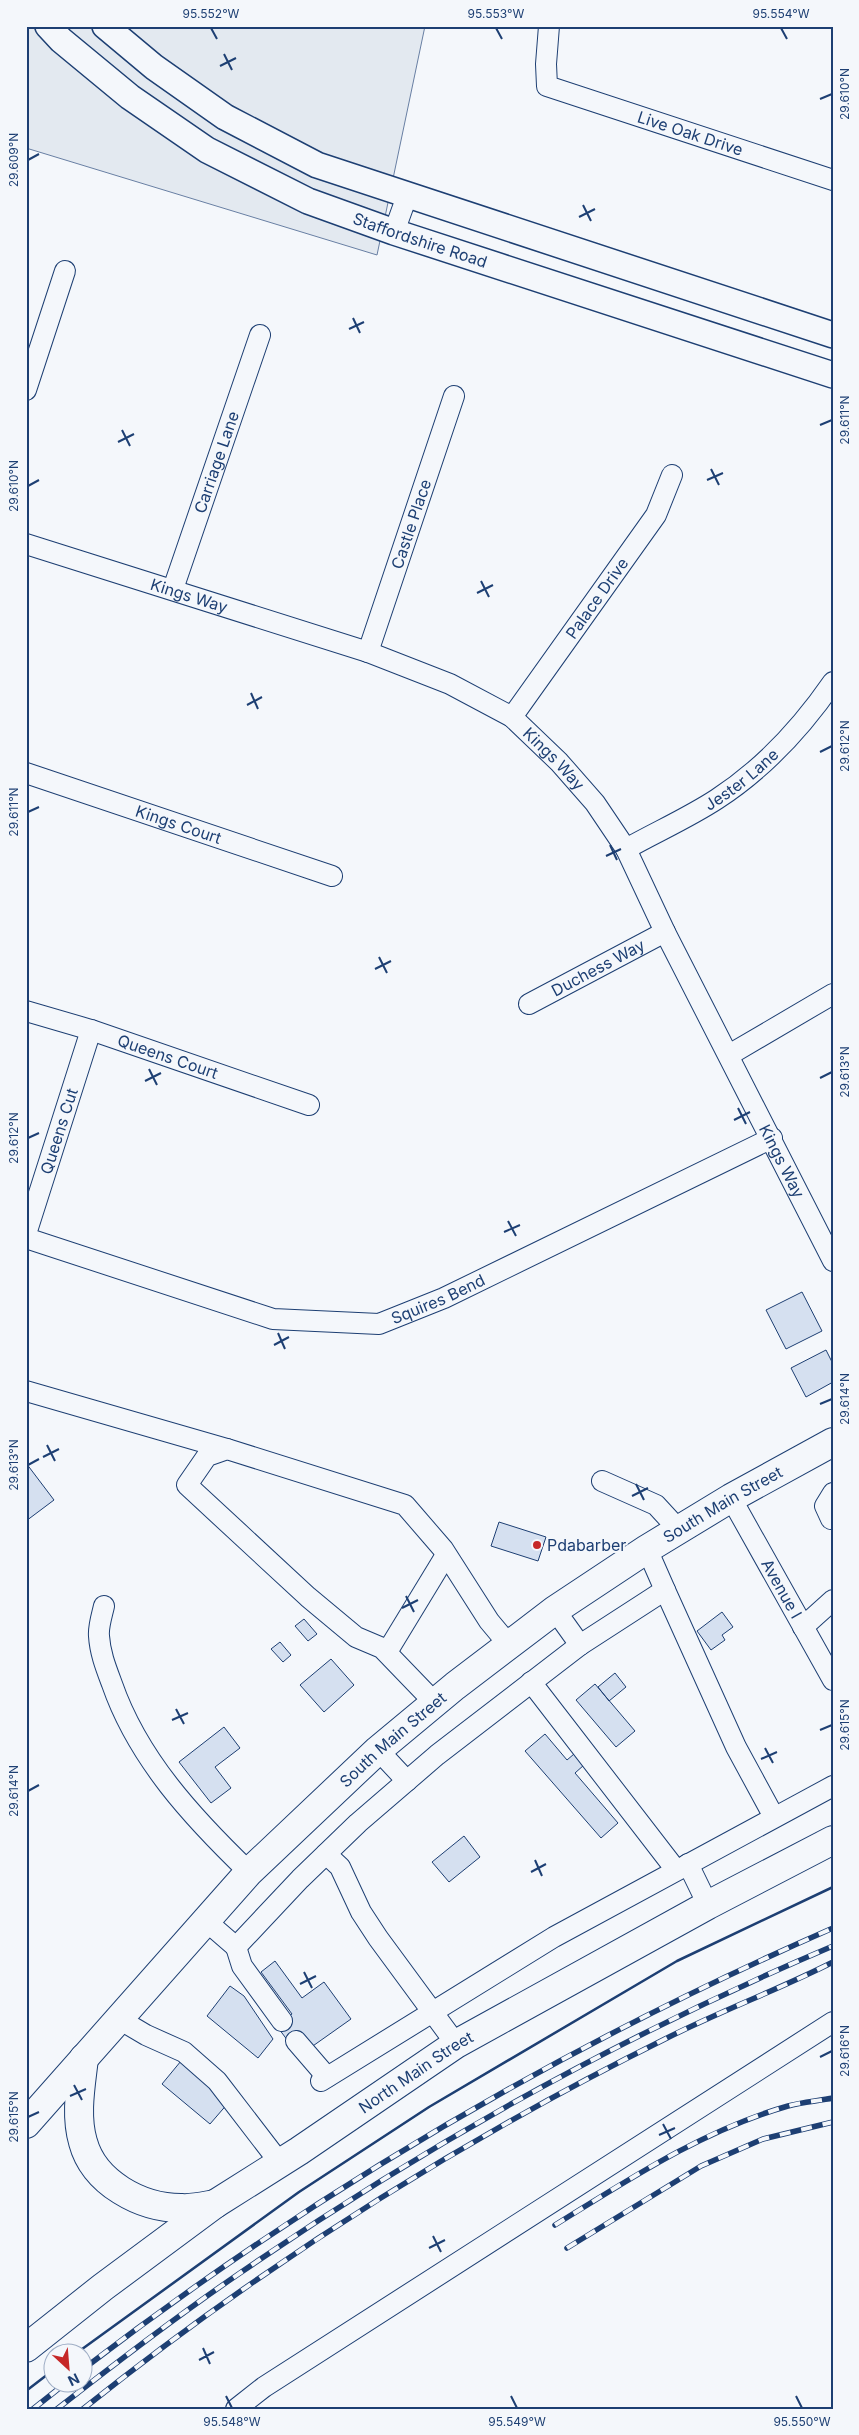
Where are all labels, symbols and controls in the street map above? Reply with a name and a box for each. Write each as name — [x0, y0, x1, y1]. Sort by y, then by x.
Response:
text: 95.552°W — [183, 6, 240, 21]
text: 95.553°W — [468, 6, 525, 21]
text: 95.554°W — [752, 6, 810, 21]
text: 29.610°N — [837, 68, 852, 120]
street label: Live Oak Drive — [635, 106, 746, 160]
text: 29.609°N — [6, 133, 21, 187]
street label: Staffordshire Road — [350, 208, 490, 272]
text: 29.611°N — [837, 395, 852, 445]
street label: Carriage Lane — [190, 409, 243, 516]
text: 29.610°N — [6, 460, 21, 512]
street label: Castle Place — [387, 476, 435, 572]
street label: Palace Drive — [561, 554, 632, 642]
street label: Kings Way — [148, 574, 230, 617]
text: 29.612°N — [837, 720, 852, 772]
street label: Kings Way — [519, 723, 589, 794]
street label: Jester Lane — [701, 744, 782, 815]
text: 29.611°N — [6, 787, 21, 837]
street label: Kings Court — [133, 801, 224, 848]
street label: Duchess Way — [548, 935, 648, 1000]
street label: Queens Court — [115, 1030, 221, 1083]
text: 29.613°N — [837, 1046, 852, 1098]
street label: Queens Cut — [36, 1086, 82, 1177]
text: 29.612°N — [6, 1112, 21, 1164]
street label: Kings Way — [755, 1121, 809, 1201]
street label: Squires Bend — [388, 1270, 488, 1328]
text: 29.614°N — [837, 1373, 852, 1425]
text: 29.613°N — [6, 1439, 21, 1491]
street label: South Main Street — [659, 1462, 786, 1547]
place label: Pdabarber — [547, 1535, 626, 1555]
marker: Pdabarber — [531, 1539, 543, 1551]
street label: Avenue I — [757, 1555, 806, 1622]
street label: South Main Street — [335, 1688, 450, 1791]
text: 29.615°N — [837, 1699, 852, 1751]
text: 29.614°N — [6, 1765, 21, 1817]
text: 29.616°N — [837, 2025, 852, 2077]
street label: North Main Street — [355, 2027, 476, 2117]
text: 29.615°N — [6, 2091, 21, 2143]
north arrow — [42, 2342, 92, 2392]
text: N — [65, 2370, 82, 2390]
text: 95.548°W — [203, 2414, 261, 2429]
text: 95.549°W — [488, 2414, 546, 2429]
text: 95.550°W — [773, 2414, 831, 2429]

